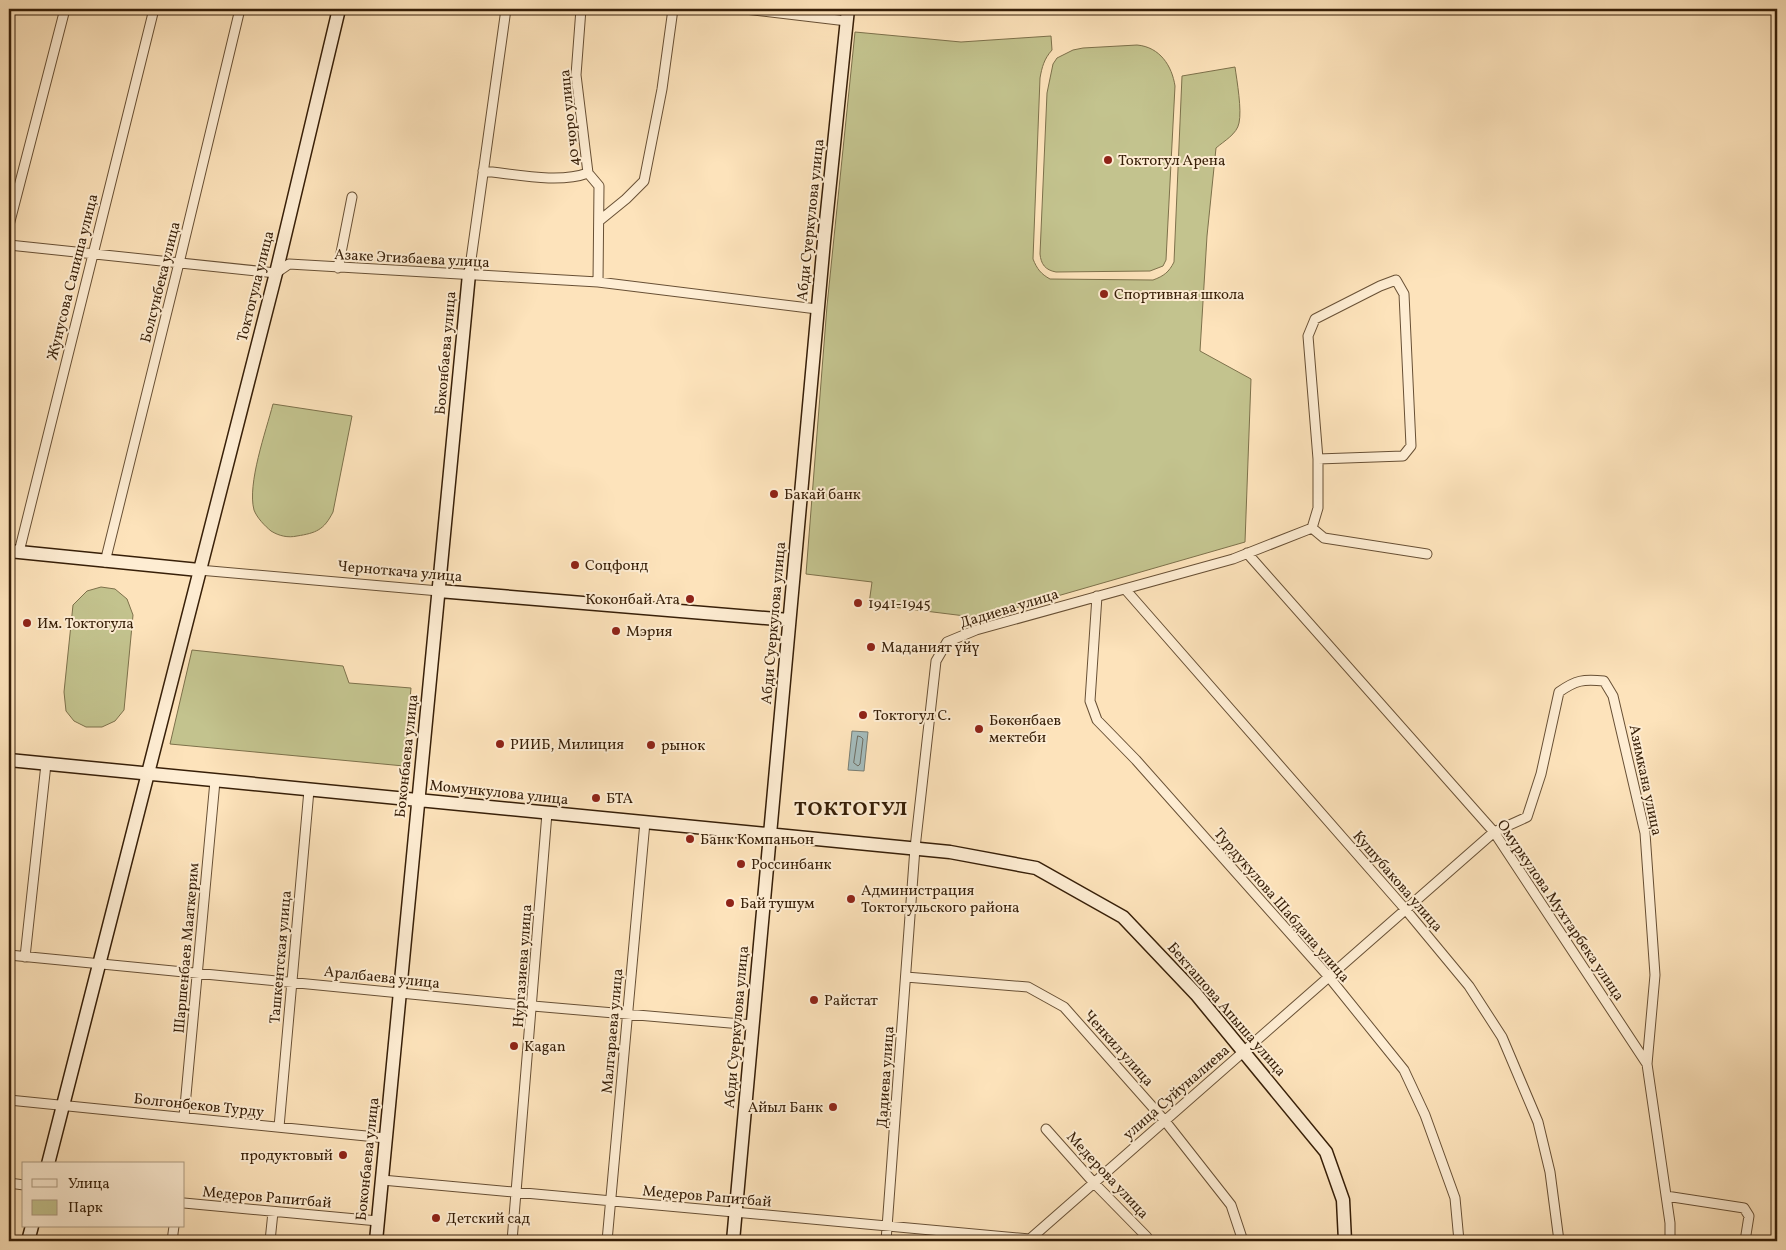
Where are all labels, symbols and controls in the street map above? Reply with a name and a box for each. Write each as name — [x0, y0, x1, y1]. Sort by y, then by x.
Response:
street label: 40 чоро улица — [555, 68, 586, 167]
street label: Абди Суеркулова улица — [793, 138, 830, 302]
place label: Токтогул Арена — [1118, 151, 1225, 172]
marker: Токтогул Арена — [1102, 154, 1114, 166]
street label: Жунусова Сапиша улица — [43, 192, 104, 363]
street label: Болсунбека улица — [136, 220, 187, 345]
street label: Токтогула улица — [233, 229, 280, 344]
street label: Азаке Эгизбаева улица — [334, 245, 490, 274]
place label: Спортивная школа — [1114, 285, 1245, 306]
marker: Спортивная школа — [1098, 288, 1110, 300]
street label: Боконбаева улица — [431, 290, 462, 416]
place label: Бакай банк — [784, 485, 861, 506]
marker: Бакай банк — [768, 488, 780, 500]
street label: Абди Суеркулова улица — [757, 541, 792, 705]
place label: Соцфонд — [585, 556, 649, 577]
street label: Черноткача улица — [336, 557, 463, 588]
marker: Соцфонд — [569, 559, 581, 571]
street label: Дадиева улица — [957, 584, 1062, 634]
place label: Коконбай Ата — [585, 590, 680, 611]
marker: Коконбай Ата — [684, 593, 696, 605]
place label: 1941-1945 — [868, 594, 931, 615]
marker: 1941-1945 — [852, 597, 864, 609]
place label: Им. Токтогула — [37, 614, 134, 635]
marker: Им. Токтогула — [21, 617, 33, 629]
place label: Мэрия — [626, 622, 673, 643]
marker: Мэрия — [610, 625, 622, 637]
place label: Маданият үйү — [881, 638, 979, 659]
marker: Маданият үйү — [865, 641, 877, 653]
street label: Боконбаева улица — [391, 693, 424, 819]
place label: Токтогул С. — [873, 706, 951, 727]
marker: Токтогул С. — [857, 709, 869, 721]
place label: Бөкөнбаев мектеби — [989, 711, 1061, 749]
marker: Бөкөнбаев мектеби — [973, 723, 985, 735]
street label: Азимкана улица — [1623, 723, 1667, 838]
place label: РИИБ, Милиция — [510, 735, 624, 756]
place label: рынок — [661, 736, 705, 757]
marker: РИИБ, Милиция — [494, 738, 506, 750]
marker: рынок — [645, 739, 657, 751]
street label: Момункулова улица — [428, 776, 569, 811]
place label: БТА — [606, 789, 634, 810]
marker: БТА — [590, 792, 602, 804]
district label: ТОКТОГУЛ — [794, 796, 908, 824]
street label: Омуркулова Мухтарбека улица — [1491, 816, 1628, 1006]
street label: Турдукулова Шабдана улица — [1208, 824, 1354, 988]
street label: Кушубакова улица — [1347, 827, 1447, 937]
place label: Банк Компаньон — [700, 830, 814, 851]
marker: Банк Компаньон — [684, 833, 696, 845]
place label: Россинбанк — [751, 855, 832, 876]
marker: Россинбанк — [735, 858, 747, 870]
street label: Шаршенбаев Мааткерим — [170, 862, 205, 1034]
place label: Администрация Токтогульского района — [861, 881, 1020, 919]
street label: Ташкентская улица — [265, 890, 298, 1025]
marker: Администрация Токтогульского района — [845, 893, 857, 905]
place label: Бай тушум — [740, 894, 815, 915]
marker: Бай тушум — [724, 897, 736, 909]
street label: Нургазиева улица — [509, 904, 538, 1029]
street label: Бекташова Апыша улица — [1162, 938, 1290, 1082]
street label: Абди Суеркулова улица — [720, 945, 755, 1109]
street label: Аралбаева улица — [323, 962, 441, 995]
street label: Малгараева улица — [598, 968, 629, 1095]
place label: Райстат — [824, 991, 878, 1012]
marker: Райстат — [808, 994, 820, 1006]
street label: Ченкил улица — [1078, 1006, 1158, 1092]
street label: Дадиева улица — [872, 1025, 901, 1129]
place label: Kagan — [524, 1037, 566, 1058]
marker: Kagan — [508, 1040, 520, 1052]
street label: улица Суйуналиева — [1119, 1041, 1235, 1145]
street label: Болгонбеков Турду — [133, 1089, 265, 1124]
street label: Боконбаева улица — [352, 1096, 385, 1222]
place label: Айыл Банк — [748, 1098, 823, 1119]
marker: Айыл Банк — [827, 1101, 839, 1113]
street label: Медерова улица — [1061, 1128, 1153, 1224]
place label: продуктовый — [240, 1146, 333, 1167]
marker: продуктовый — [337, 1149, 349, 1161]
legend — [22, 1162, 185, 1228]
text: Улица — [68, 1174, 110, 1195]
street label: Медеров Рапитбай — [641, 1181, 772, 1214]
street label: Медеров Рапитбай — [201, 1182, 332, 1215]
text: Парк — [68, 1198, 103, 1219]
place label: Детский сад — [446, 1209, 531, 1230]
marker: Детский сад — [430, 1212, 442, 1224]

